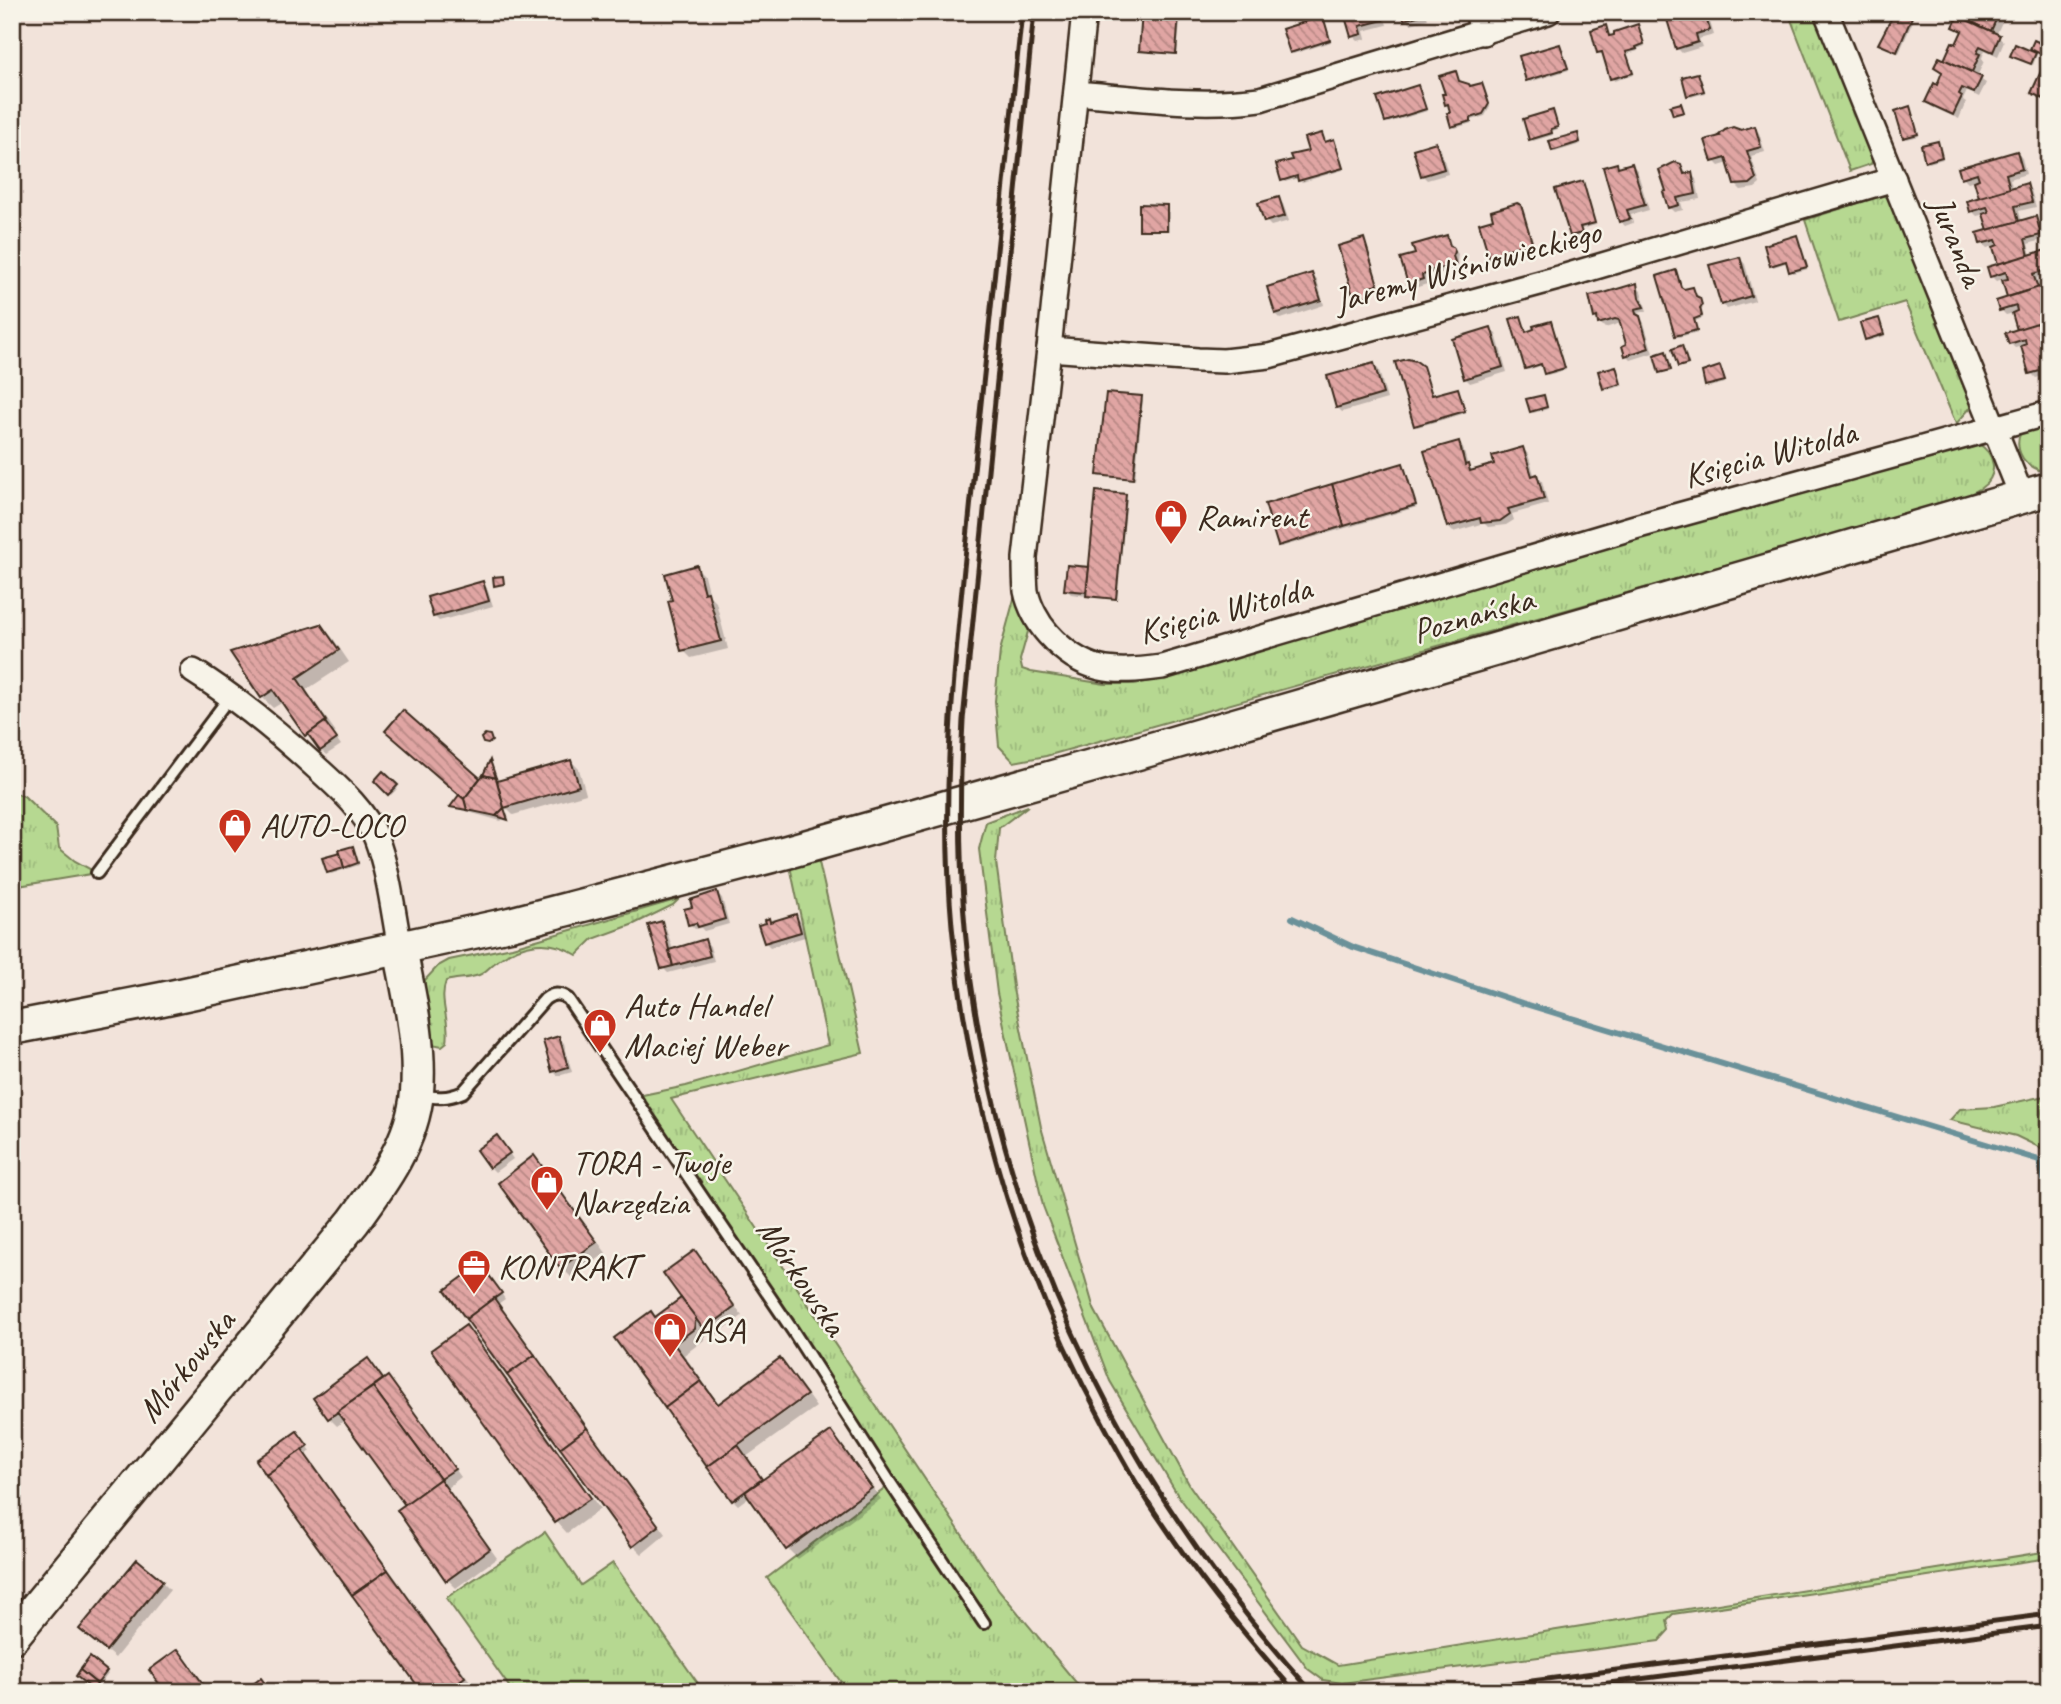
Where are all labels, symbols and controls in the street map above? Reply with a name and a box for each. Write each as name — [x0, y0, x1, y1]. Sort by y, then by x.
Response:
street label: Juranda — [1918, 187, 1996, 295]
street label: Jaremy Wiśniowieckiego — [1327, 208, 1607, 324]
street label: Księcia Witolda — [1679, 409, 1863, 499]
place label: Ramirent — [1196, 494, 1311, 539]
shop icon: Ramirent — [1152, 497, 1190, 546]
street label: Księcia Witolda — [1134, 565, 1318, 655]
street label: Poznańska — [1407, 576, 1541, 654]
place label: AUTO-LOCO — [260, 803, 407, 848]
shop icon: AUTO-LOCO — [216, 806, 254, 855]
place label: Auto Handel Maciej Weber — [624, 983, 790, 1068]
shop icon: Auto Handel Maciej Weber — [581, 1006, 619, 1055]
place label: TORA - Twoje Narzędzia — [572, 1140, 733, 1225]
shop icon: TORA - Twoje Narzędzia — [528, 1163, 566, 1212]
street label: Mórkowska — [746, 1210, 859, 1346]
place label: KONTRAKT — [498, 1244, 647, 1289]
office icon: KONTRAKT — [455, 1247, 493, 1296]
street label: Mórkowska — [127, 1299, 246, 1432]
place label: ASA — [694, 1307, 746, 1352]
shop icon: ASA — [651, 1310, 689, 1359]

